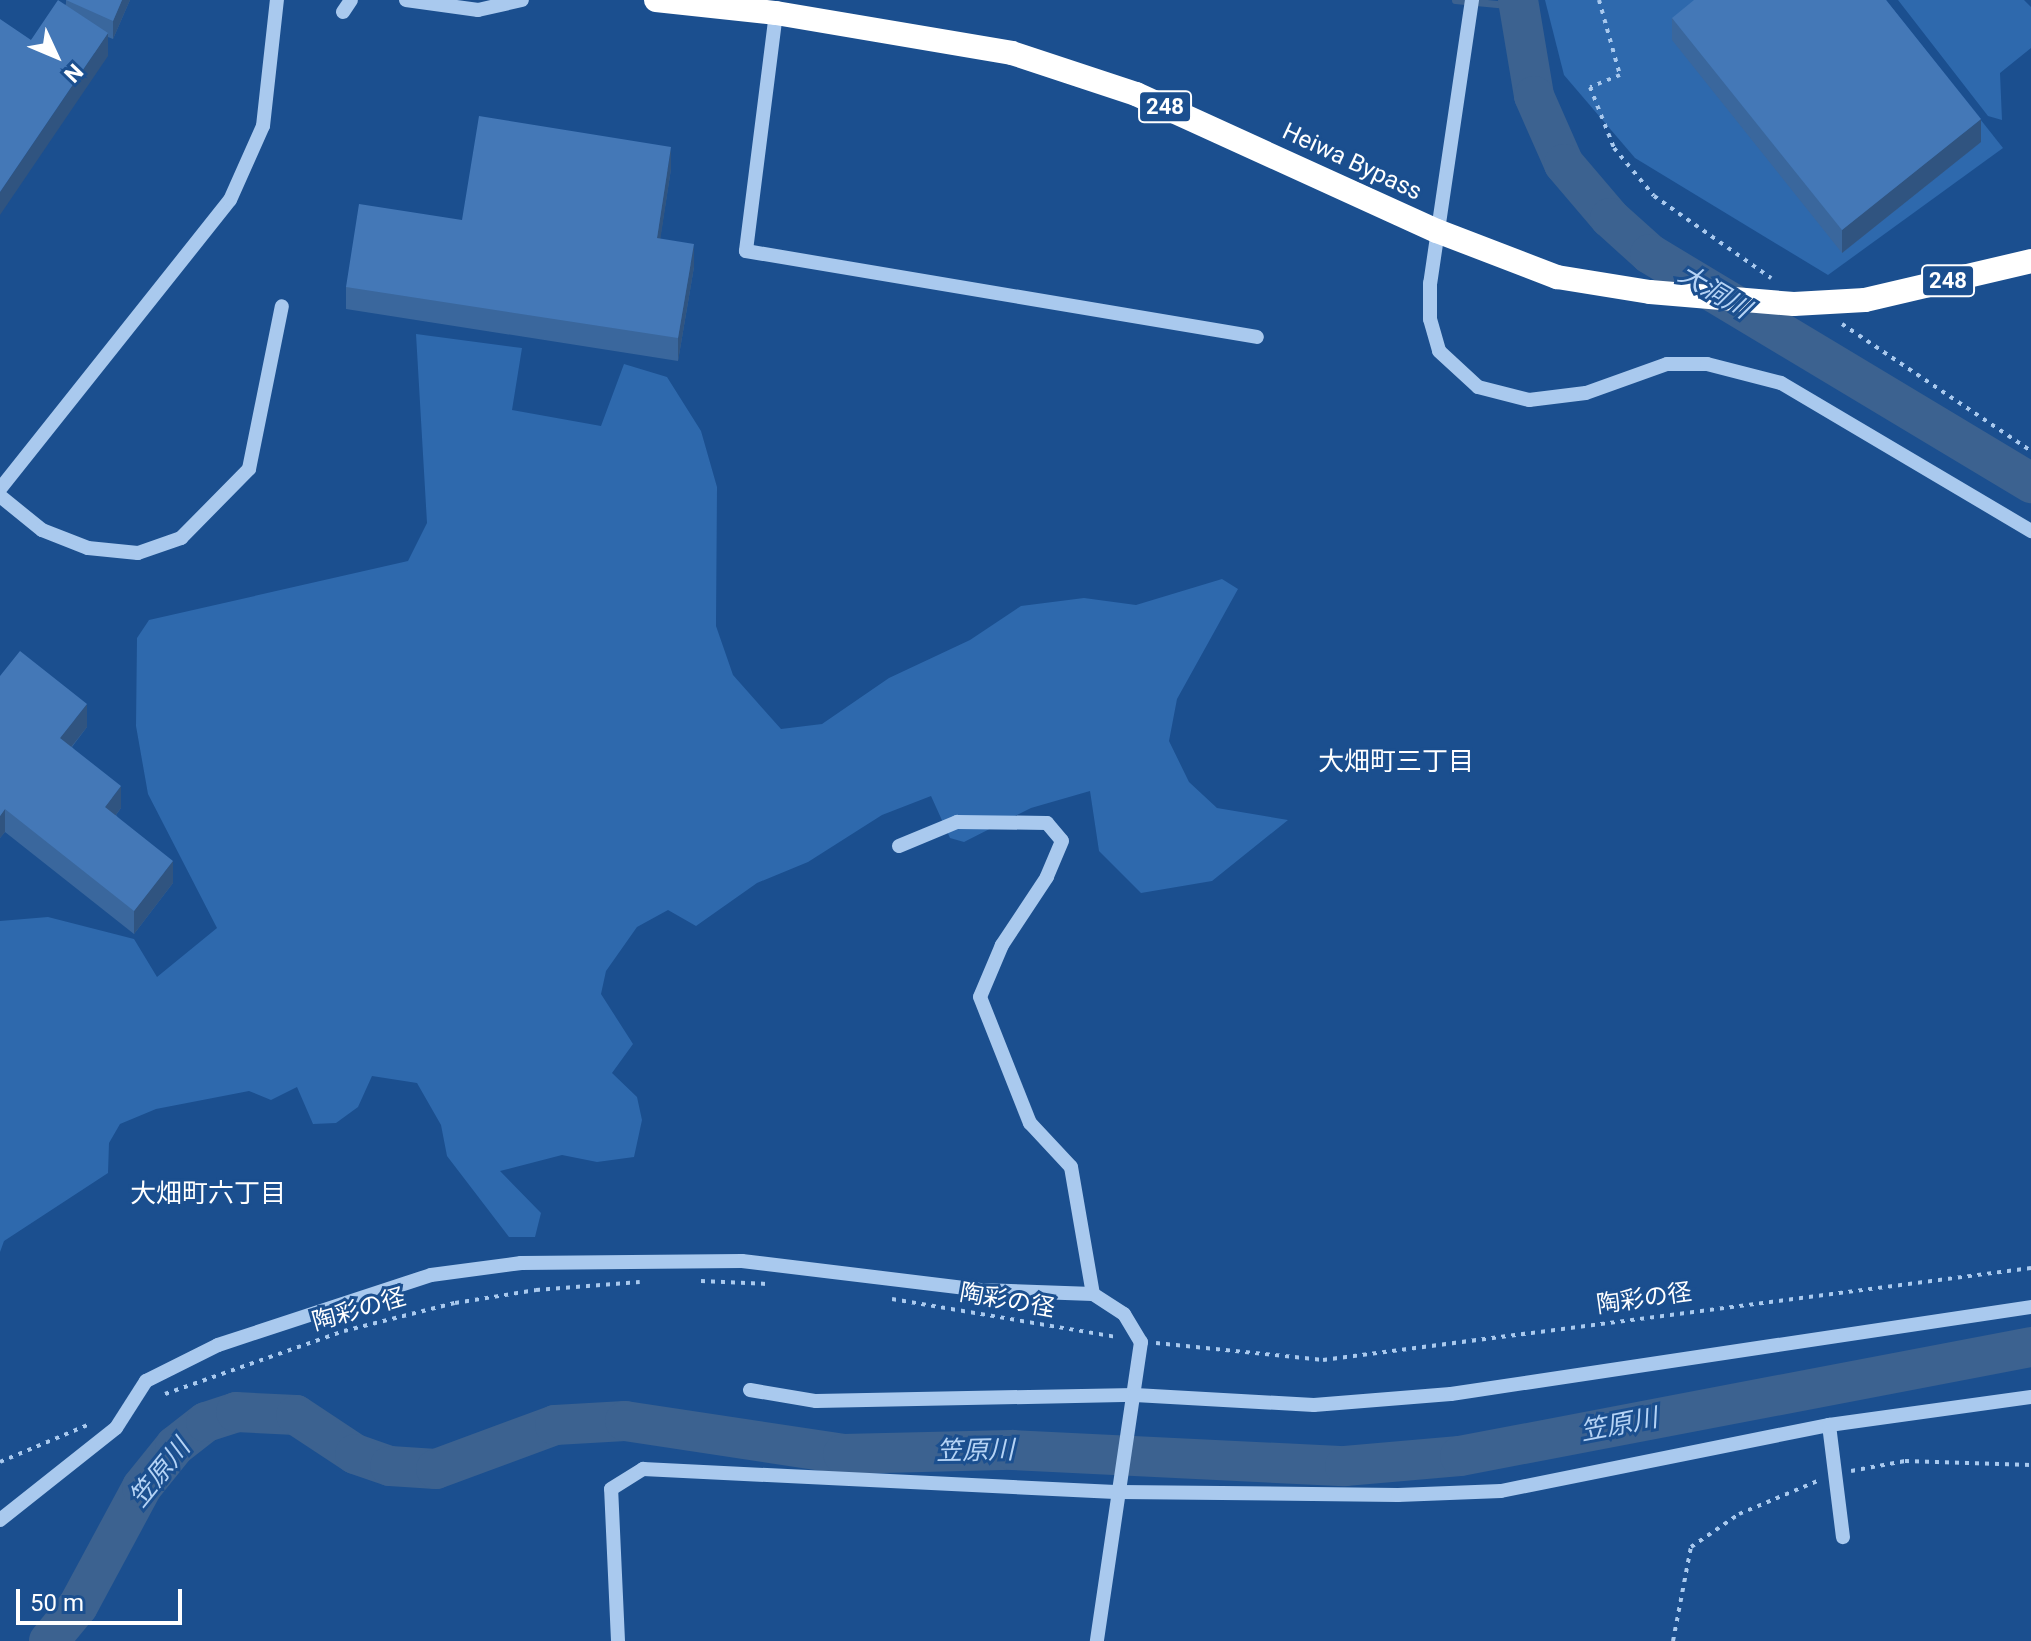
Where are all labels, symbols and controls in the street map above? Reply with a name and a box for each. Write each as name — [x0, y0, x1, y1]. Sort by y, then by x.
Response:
north arrow — [16, 16, 96, 96]
text: N — [59, 59, 88, 87]
road number: 248 — [1137, 89, 1193, 125]
street label: Heiwa Bypass — [1278, 117, 1426, 207]
water label: 大洞川 — [1673, 259, 1755, 325]
road number: 248 — [1920, 263, 1976, 299]
district label: 大畑町三丁目 — [1318, 746, 1474, 778]
district label: 大畑町六丁目 — [130, 1178, 286, 1210]
street label: 陶彩の径 — [957, 1278, 1057, 1324]
street label: 陶彩の径 — [1594, 1278, 1694, 1320]
street label: 陶彩の径 — [309, 1283, 409, 1337]
water label: 笠原川 — [1578, 1402, 1660, 1448]
water label: 笠原川 — [123, 1433, 197, 1513]
water label: 笠原川 — [936, 1435, 1014, 1467]
scale bar — [20, 1573, 186, 1623]
text: 50 m — [30, 1589, 84, 1617]

